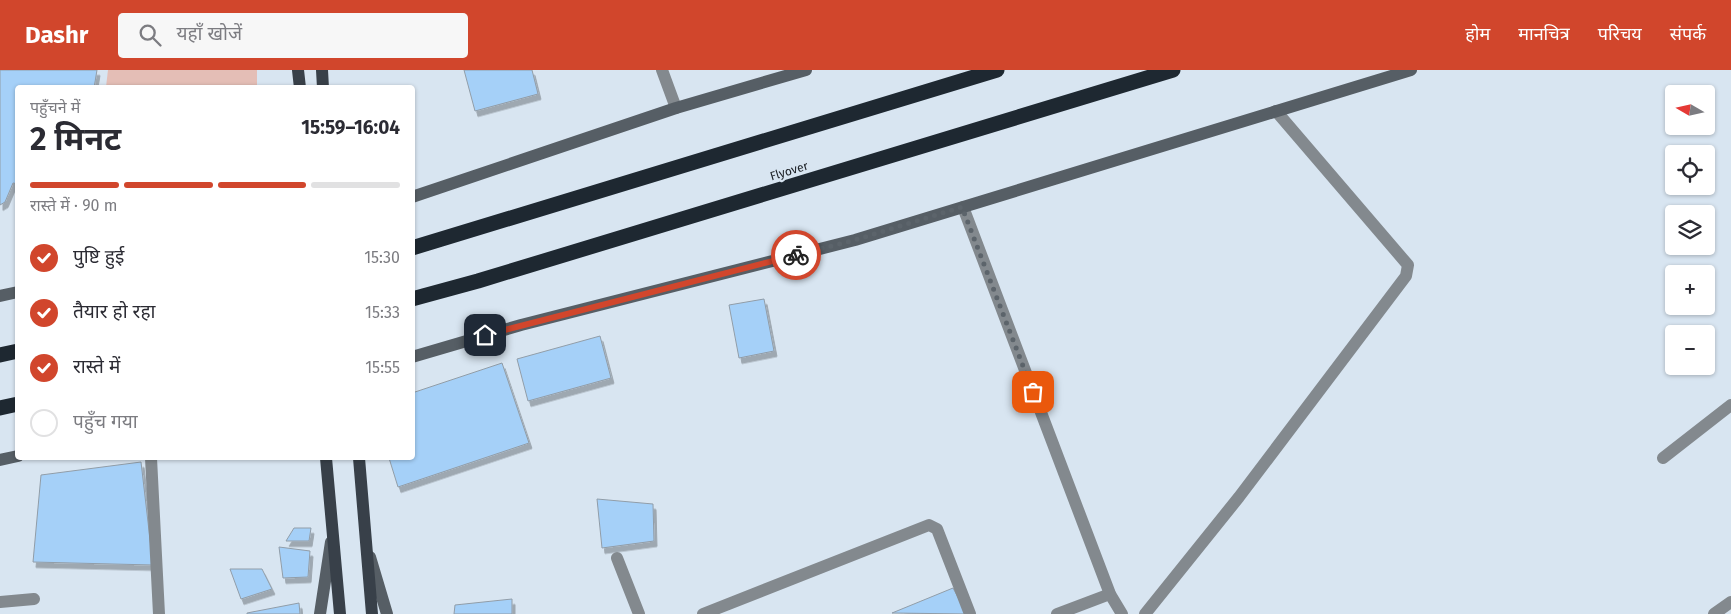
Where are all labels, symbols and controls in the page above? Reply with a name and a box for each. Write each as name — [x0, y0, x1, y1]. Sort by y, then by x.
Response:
search box — [118, 13, 468, 58]
text: Dashr — [25, 21, 88, 49]
icon: search — [136, 21, 164, 49]
text: यहाँ खोजें — [176, 22, 242, 45]
text: होम — [1465, 23, 1490, 45]
text: मानचित्र — [1518, 23, 1570, 45]
text: परिचय — [1598, 23, 1642, 45]
text: संपर्क — [1670, 23, 1706, 45]
north arrow — [1665, 85, 1715, 135]
map controls — [1665, 85, 1715, 375]
text: पहुँचने में — [30, 98, 80, 117]
text: 15:59–16:04 — [301, 116, 400, 139]
text: 2 मिनट — [30, 120, 121, 158]
button: locate — [1665, 145, 1715, 195]
street label: Flyover — [768, 158, 810, 183]
text: रास्ते में · 90 m — [30, 196, 117, 215]
button: layers — [1665, 205, 1715, 255]
courier — [771, 230, 821, 280]
icon: bike — [782, 241, 810, 269]
icon: check — [30, 244, 58, 272]
text: पुष्टि हुई — [73, 245, 124, 268]
text: 15:30 — [364, 248, 400, 267]
button: + — [1665, 265, 1715, 315]
icon: check — [30, 299, 58, 327]
text: तैयार हो रहा — [73, 300, 155, 323]
text: 15:33 — [365, 303, 400, 322]
pin — [464, 314, 506, 356]
icon: home — [471, 321, 499, 349]
button: − — [1665, 325, 1715, 375]
icon: check — [30, 354, 58, 382]
text: रास्ते में — [73, 355, 120, 378]
text: 15:55 — [365, 358, 400, 377]
pin — [1012, 371, 1054, 413]
icon: bag — [1019, 378, 1047, 406]
text: पहुँच गया — [73, 410, 138, 433]

